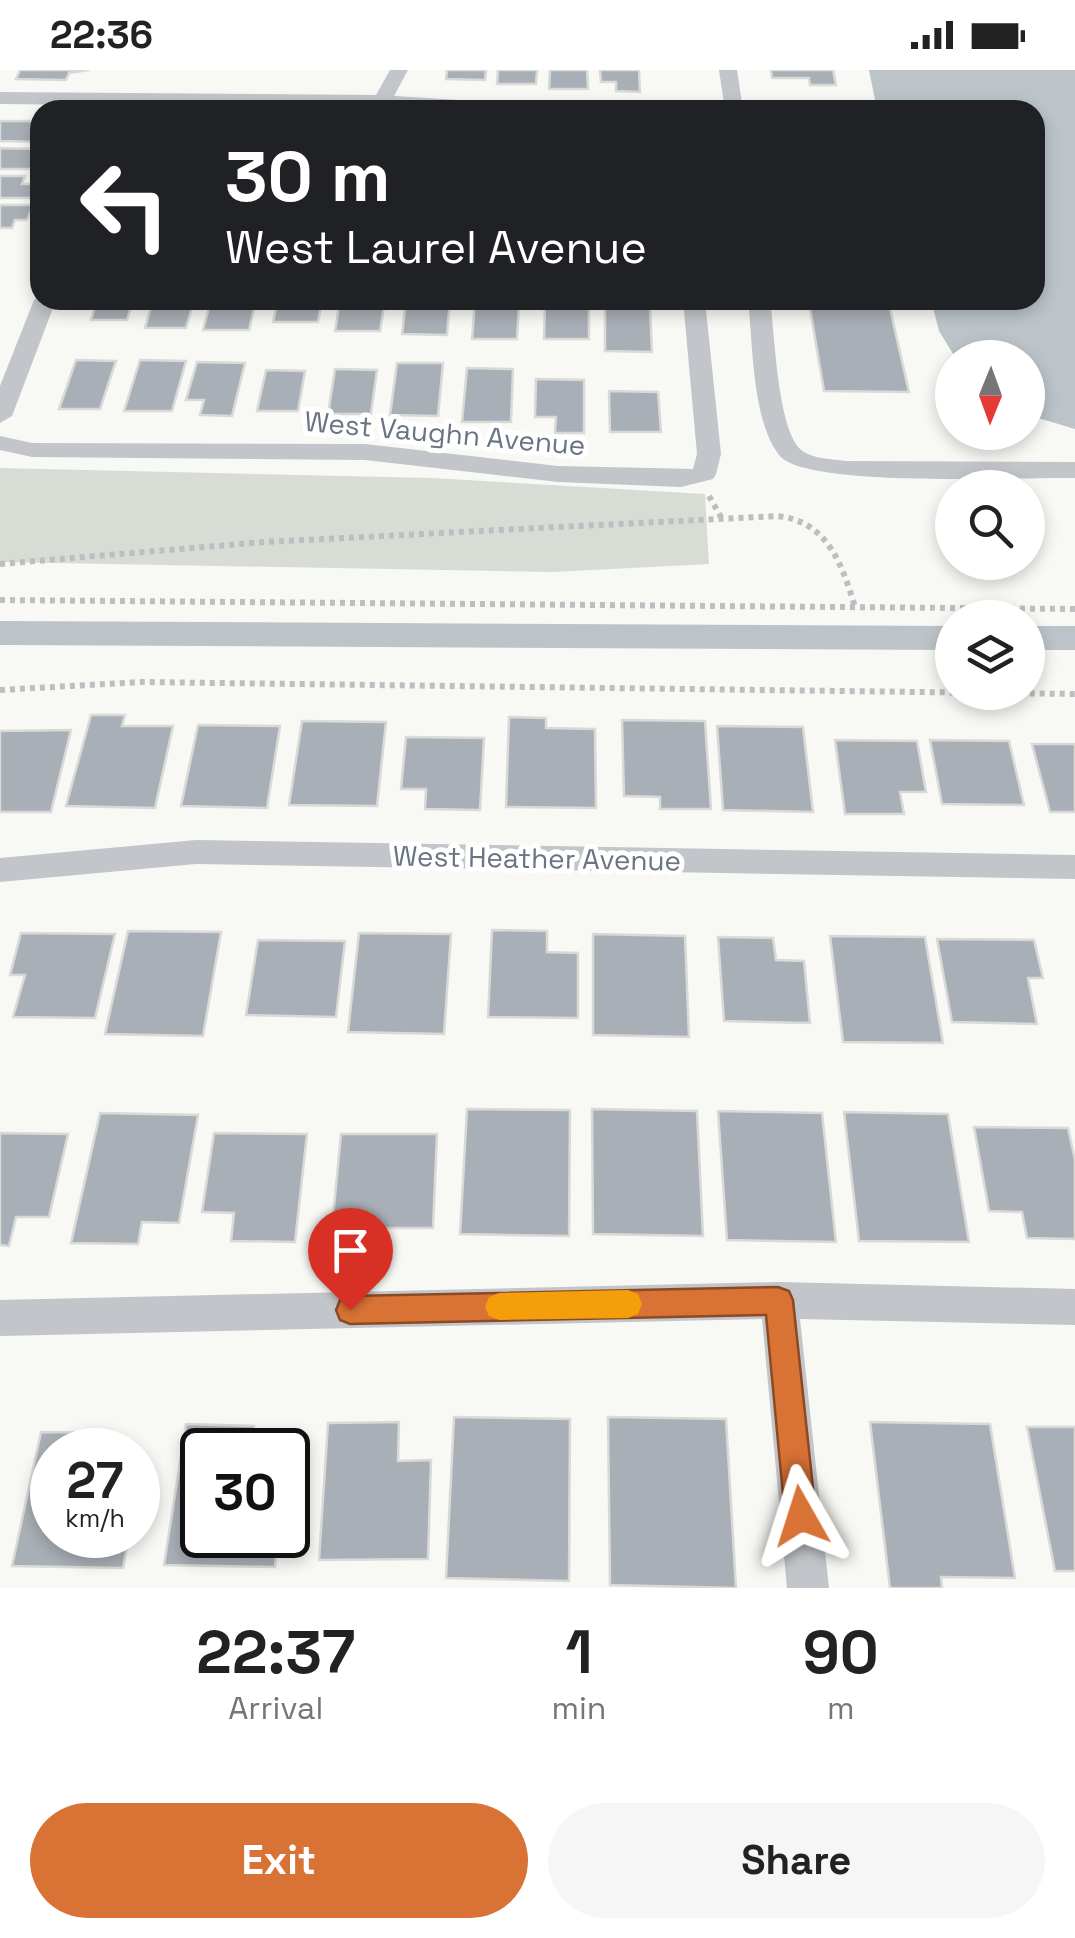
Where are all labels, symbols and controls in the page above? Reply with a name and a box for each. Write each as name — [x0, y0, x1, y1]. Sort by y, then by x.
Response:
text: 22:36 — [50, 11, 153, 59]
text: 30 m — [225, 132, 390, 221]
icon: left — [60, 140, 190, 270]
text: West Laurel Avenue — [225, 219, 647, 276]
north arrow — [935, 340, 1045, 450]
map controls — [935, 340, 1045, 710]
street label: West Vaughn Avenue — [303, 403, 587, 463]
button: search — [935, 470, 1045, 580]
button: layers — [935, 600, 1045, 710]
street label: West Heather Avenue — [393, 837, 681, 879]
pin — [308, 1208, 393, 1311]
icon: arrive — [323, 1223, 378, 1278]
speed limit sign: 30 — [180, 1428, 310, 1558]
text: 27 — [67, 1449, 123, 1513]
position arrow — [749, 1464, 853, 1568]
text: km/h — [65, 1502, 125, 1534]
text: 22:37 — [196, 1614, 355, 1691]
text: 1 — [565, 1614, 593, 1691]
text: 90 — [803, 1614, 879, 1691]
text: Arrival — [228, 1688, 323, 1728]
text: min — [551, 1688, 606, 1728]
text: m — [827, 1688, 854, 1728]
button: Exit — [30, 1803, 528, 1918]
button: Share — [548, 1803, 1045, 1918]

